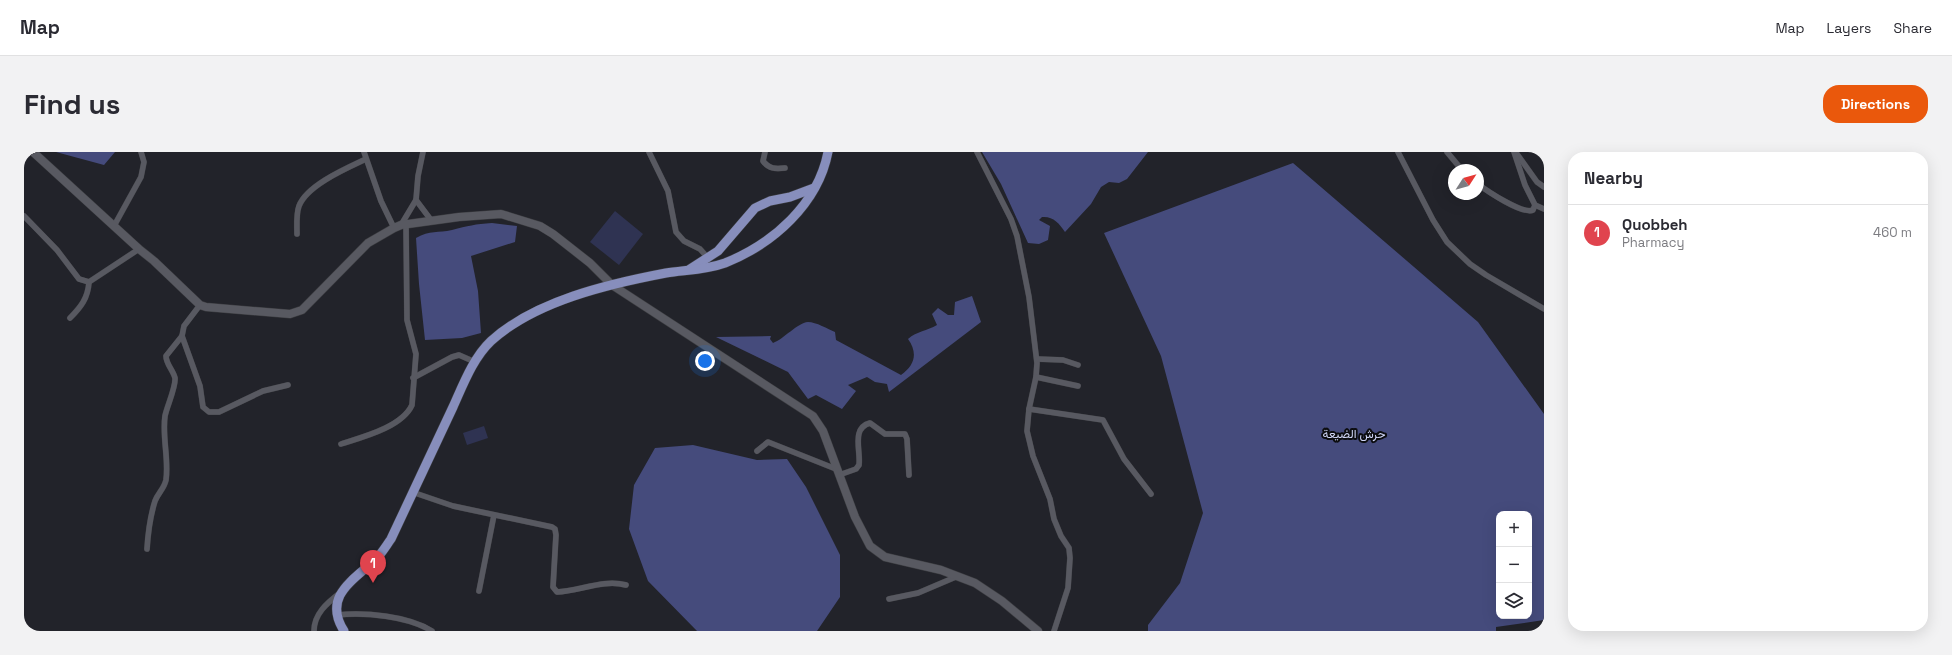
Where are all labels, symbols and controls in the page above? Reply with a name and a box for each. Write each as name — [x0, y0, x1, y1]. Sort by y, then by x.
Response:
text: Map — [20, 15, 60, 40]
text: Map — [1775, 19, 1805, 37]
text: Layers — [1827, 19, 1871, 37]
text: Share — [1893, 19, 1932, 37]
button: Directions — [1823, 85, 1928, 123]
text: Find us — [24, 86, 121, 122]
north arrow — [1448, 164, 1484, 200]
text: Nearby — [1584, 167, 1643, 189]
text: Quobbeh — [1622, 215, 1688, 234]
text: 1 — [1594, 224, 1600, 241]
text: 460 m — [1873, 224, 1912, 241]
text: Pharmacy — [1622, 234, 1684, 251]
your location — [695, 351, 715, 371]
park label: حرش الضيعة — [1322, 426, 1386, 442]
map controls — [1496, 511, 1532, 619]
button: + — [1496, 511, 1532, 547]
button: − — [1496, 547, 1532, 583]
pin: 1 — [360, 550, 386, 583]
button: layers — [1496, 583, 1532, 619]

